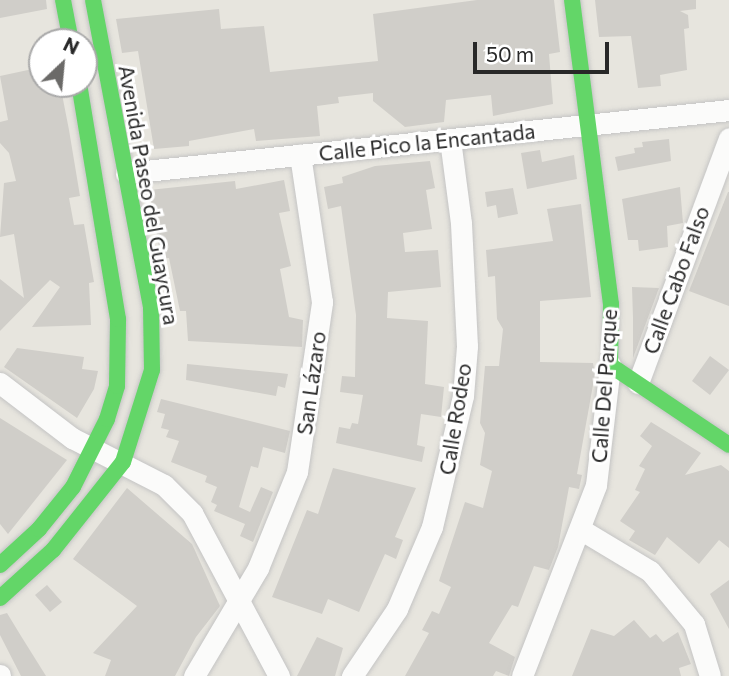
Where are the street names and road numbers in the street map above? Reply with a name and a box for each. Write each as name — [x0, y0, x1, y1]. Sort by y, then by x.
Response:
street label: Avenida Paseo del Guaycura — [114, 63, 184, 327]
street label: Calle Pico la Encantada — [317, 118, 537, 166]
street label: Calle Cabo Falso — [638, 203, 714, 357]
street label: Calle Del Parque — [586, 308, 622, 464]
street label: San Lázaro — [291, 330, 331, 436]
street label: Calle Rodeo — [434, 361, 476, 477]

